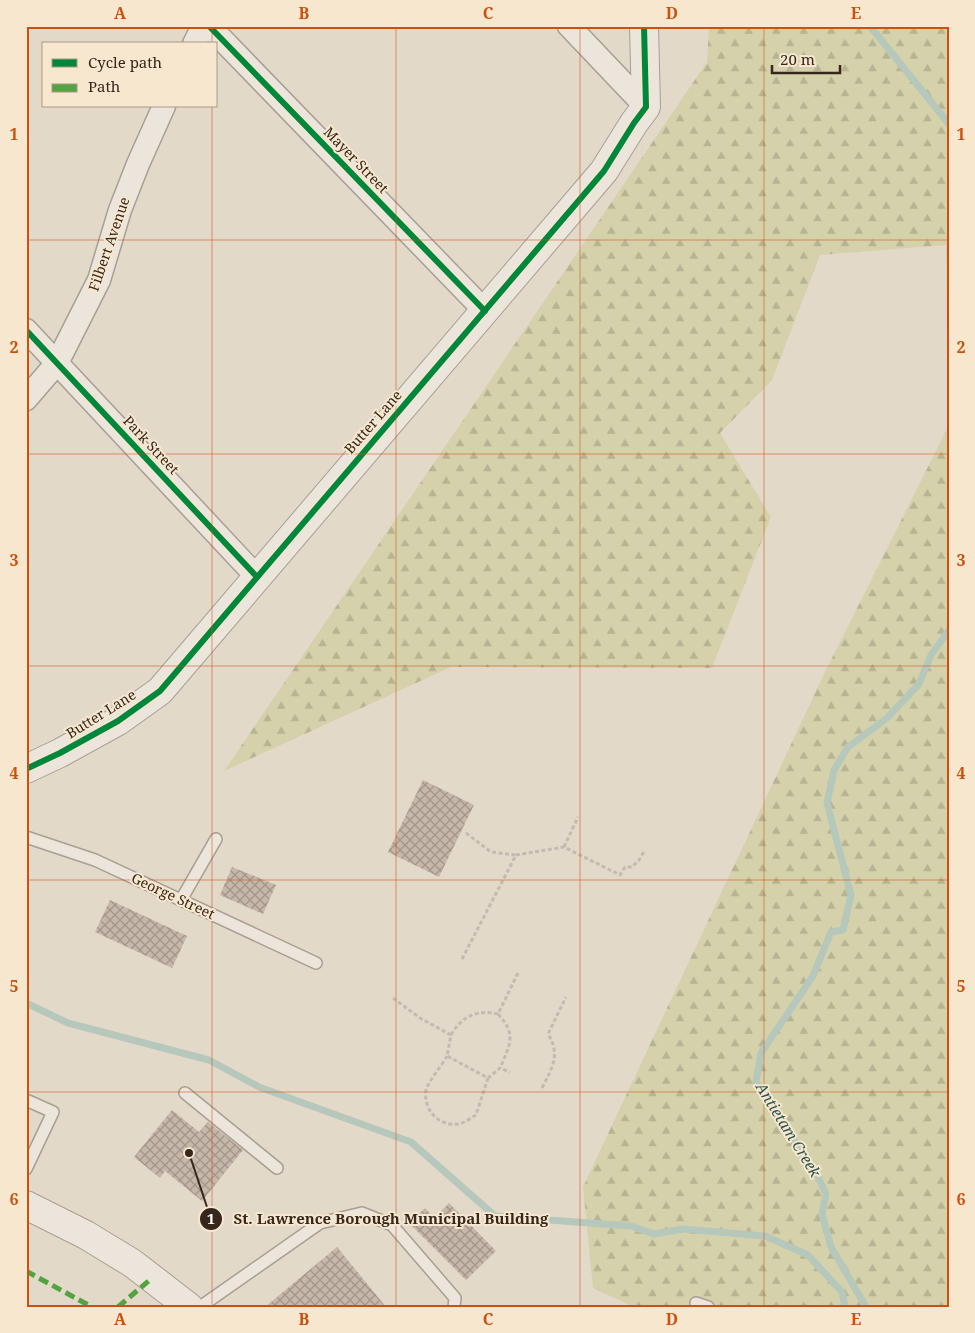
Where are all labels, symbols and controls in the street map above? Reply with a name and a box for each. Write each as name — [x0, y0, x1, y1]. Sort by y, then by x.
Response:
text: A — [114, 2, 127, 24]
text: B — [299, 2, 310, 24]
text: C — [483, 2, 494, 24]
text: D — [666, 2, 678, 24]
text: E — [851, 2, 861, 24]
legend — [42, 42, 218, 108]
scale bar — [772, 42, 840, 74]
text: 20 m — [780, 49, 815, 69]
text: Cycle path — [88, 52, 163, 72]
text: Path — [88, 76, 121, 96]
street label: Mayer Street — [320, 122, 393, 197]
text: 1 — [9, 123, 19, 145]
text: 1 — [956, 123, 966, 145]
street label: Filbert Avenue — [84, 194, 134, 293]
text: 2 — [9, 336, 19, 358]
text: 2 — [956, 336, 966, 358]
street label: Butter Lane — [340, 386, 406, 458]
street label: Park Street — [119, 411, 184, 478]
text: 3 — [9, 549, 19, 571]
text: 3 — [956, 549, 966, 571]
street label: Butter Lane — [62, 685, 139, 742]
text: 4 — [9, 762, 19, 784]
text: 4 — [956, 762, 966, 784]
street label: George Street — [128, 868, 218, 923]
text: 5 — [9, 975, 19, 997]
text: 5 — [956, 975, 966, 997]
water label: Antietam Creek — [751, 1078, 826, 1181]
text: 6 — [9, 1188, 19, 1210]
text: 6 — [956, 1188, 966, 1210]
callout: St. Lawrence Borough Municipal Building — [198, 1204, 558, 1234]
text: 1 — [207, 1208, 215, 1228]
text: St. Lawrence Borough Municipal Building — [234, 1208, 549, 1228]
text: A — [114, 1308, 127, 1330]
text: B — [299, 1308, 310, 1330]
text: C — [483, 1308, 494, 1330]
text: D — [666, 1308, 678, 1330]
text: E — [851, 1308, 861, 1330]

